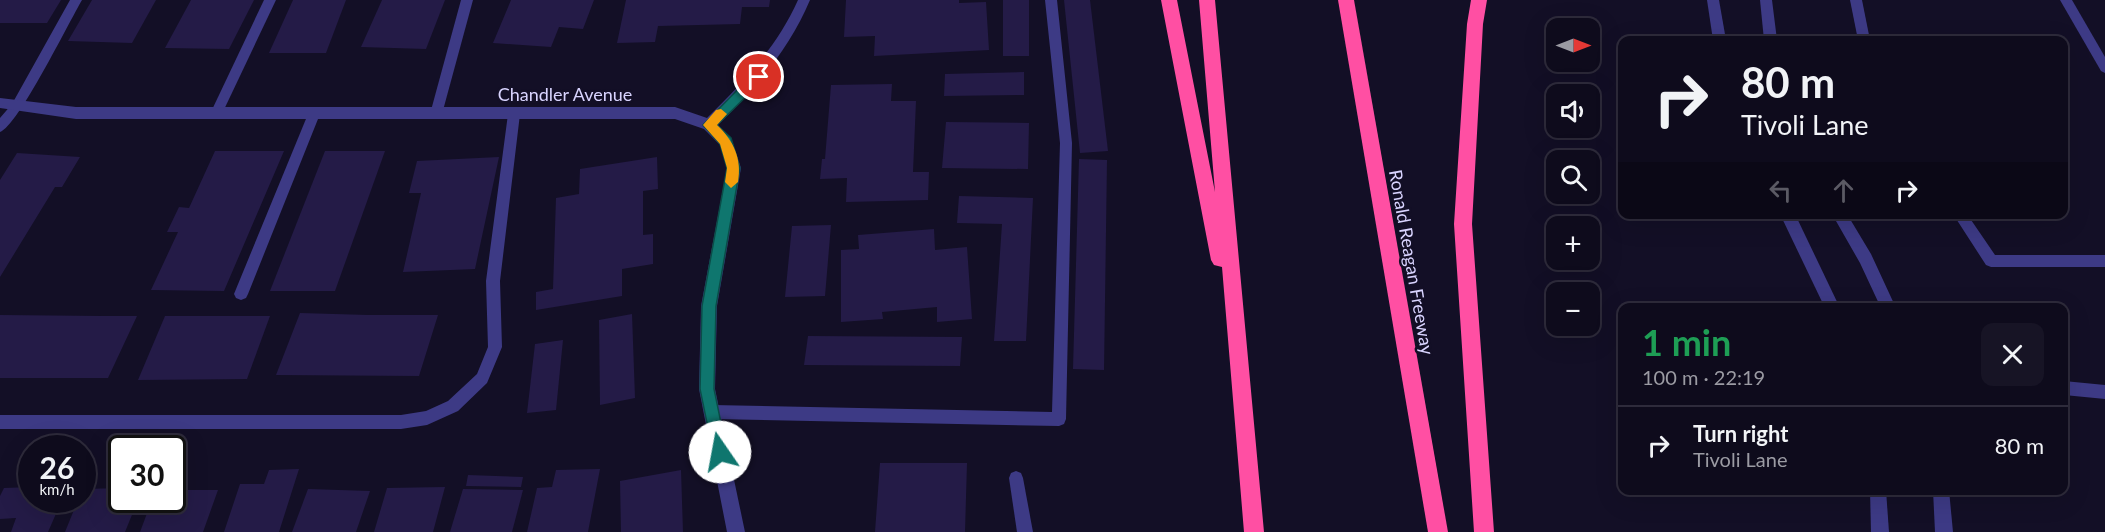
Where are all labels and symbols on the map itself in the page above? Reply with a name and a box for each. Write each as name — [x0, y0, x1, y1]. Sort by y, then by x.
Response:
north arrow — [1546, 18, 1600, 72]
pin — [733, 51, 784, 102]
street label: Chandler Avenue — [498, 83, 632, 105]
street label: Ronald Reagan Freeway — [1385, 168, 1439, 357]
position arrow — [688, 420, 752, 484]
speed limit sign: 30 — [108, 435, 186, 513]

